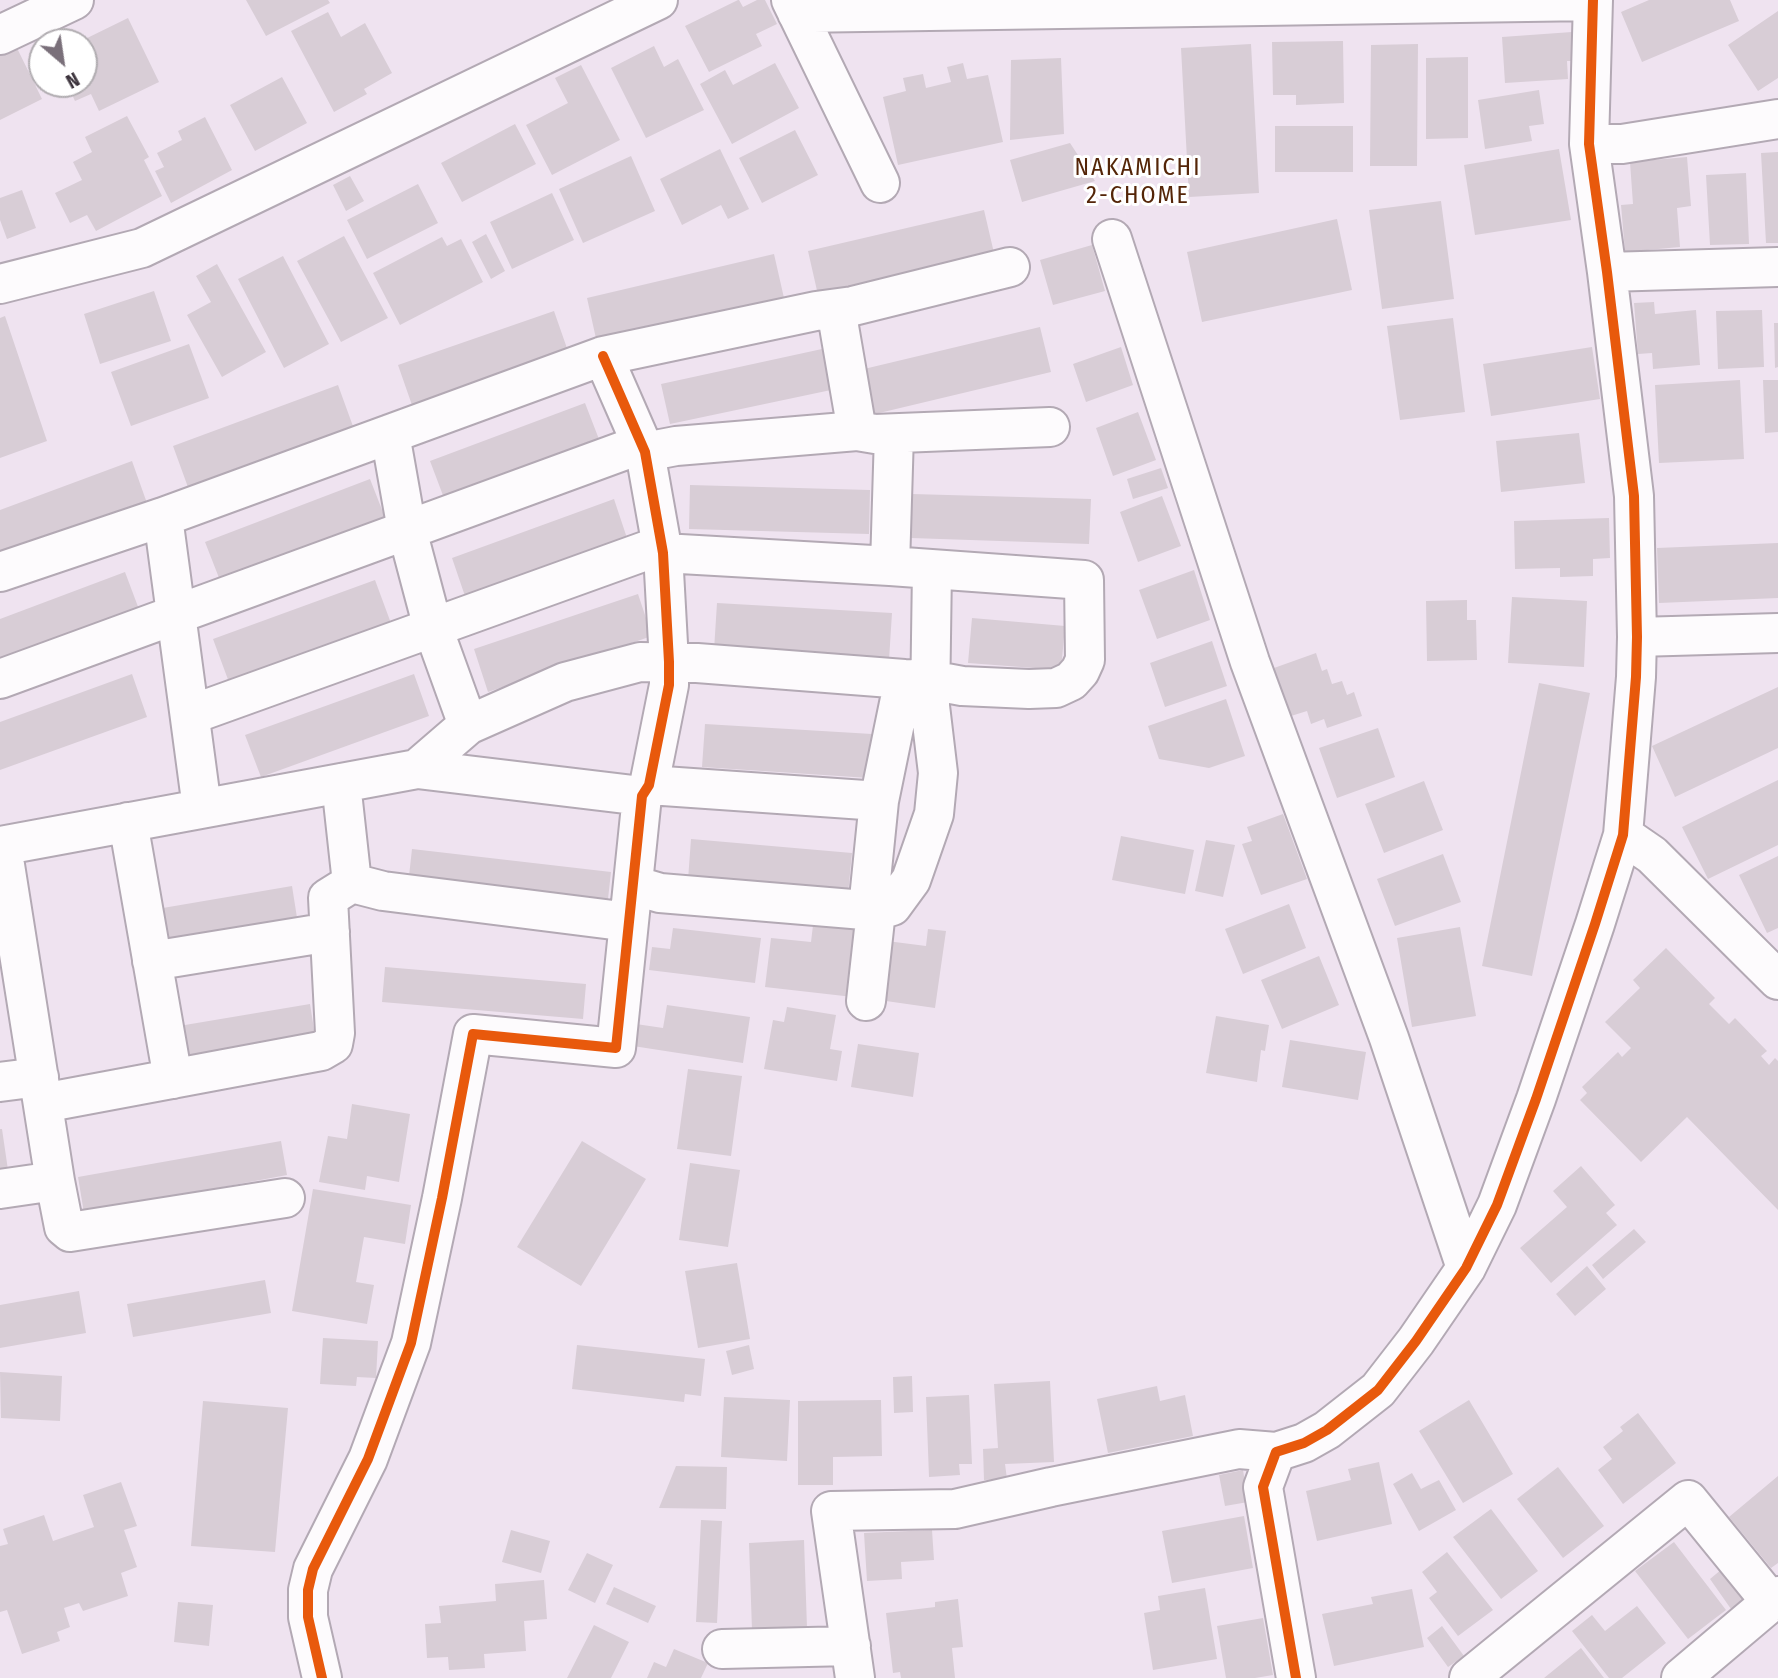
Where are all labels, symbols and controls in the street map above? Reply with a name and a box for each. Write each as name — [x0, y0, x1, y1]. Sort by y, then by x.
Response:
north arrow — [28, 28, 98, 98]
text: N — [62, 67, 83, 93]
district label: NAKAMICHI 2-CHOME — [1076, 154, 1200, 210]

